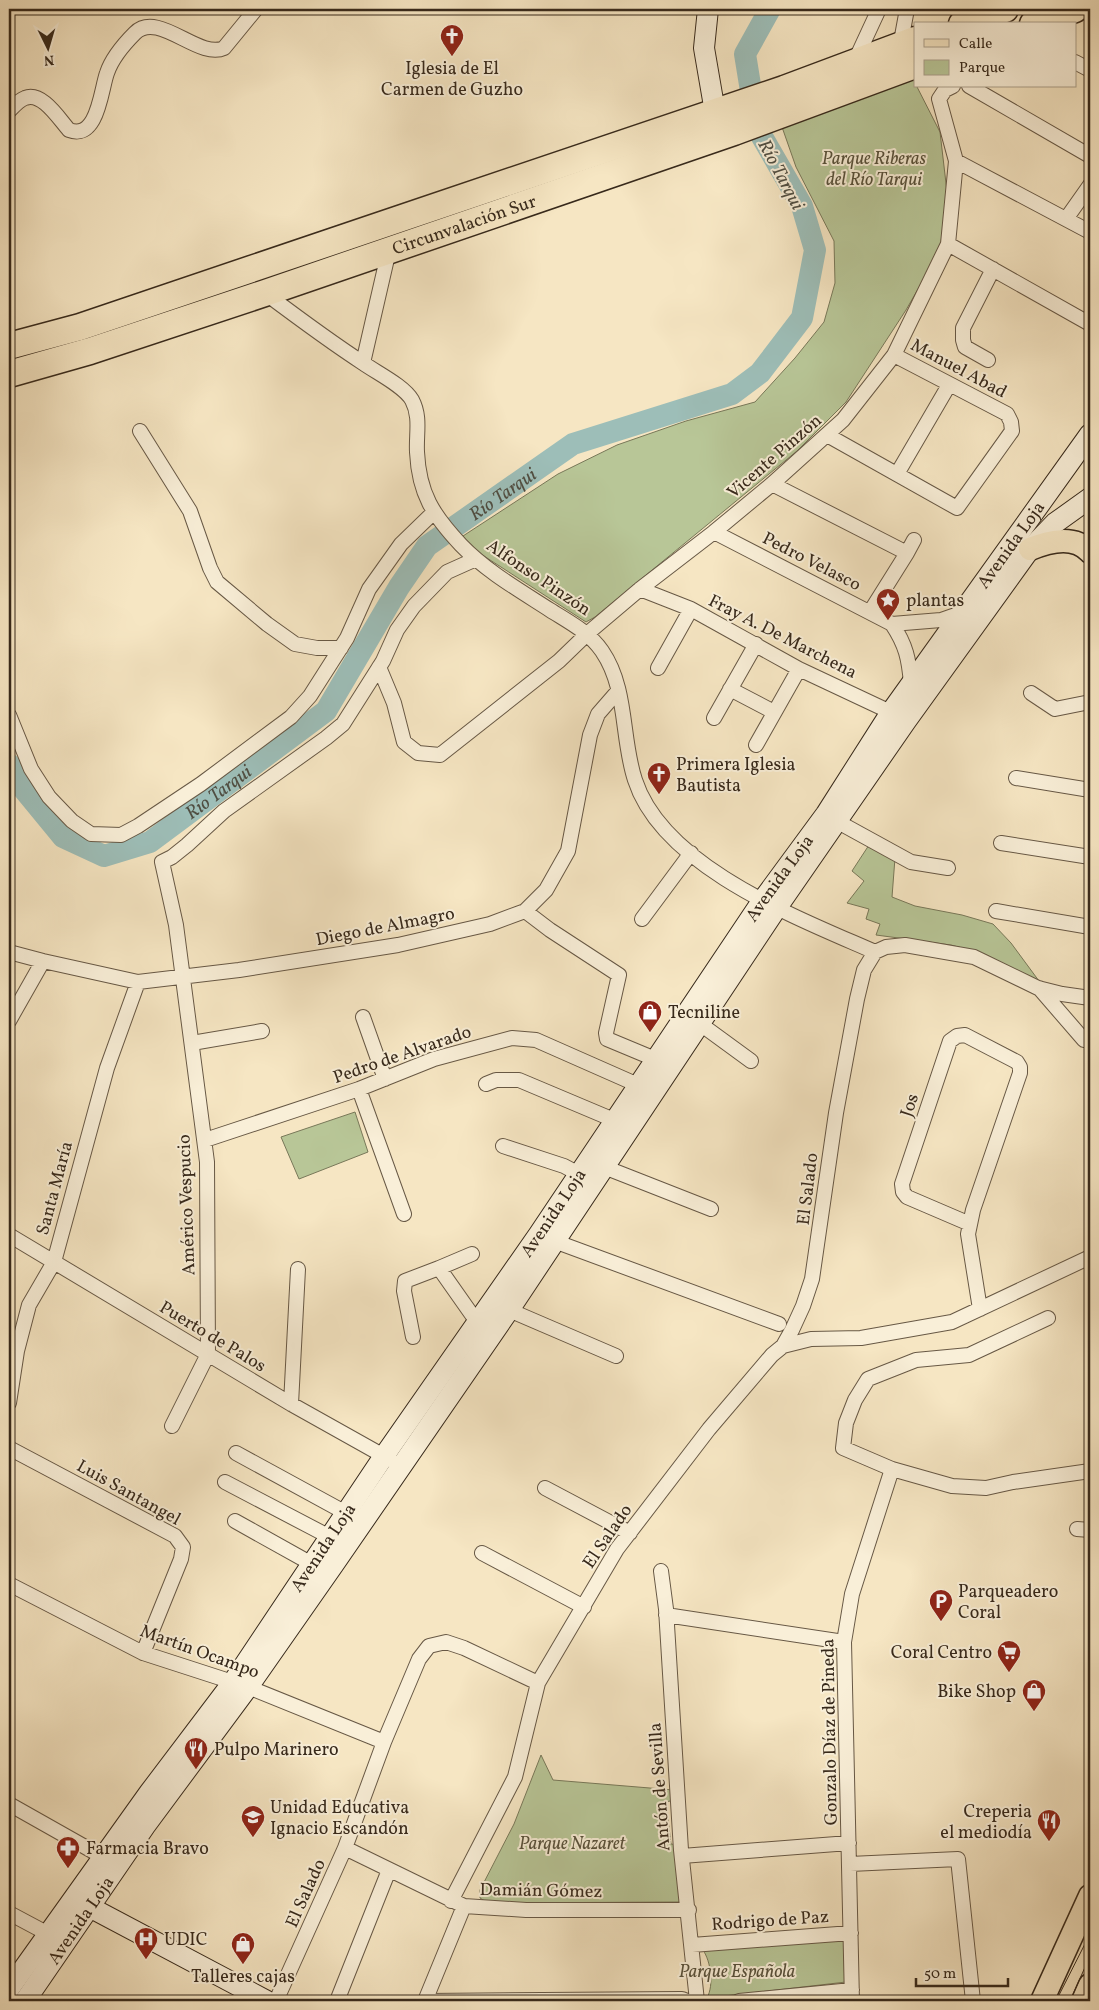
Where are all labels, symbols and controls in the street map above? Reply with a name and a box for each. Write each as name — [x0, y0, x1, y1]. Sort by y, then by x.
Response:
north arrow — [22, 22, 72, 72]
legend — [914, 22, 1076, 88]
church icon: Iglesia de El Carmen de Guzho — [439, 23, 465, 57]
text: Calle — [959, 34, 992, 55]
text: N — [43, 50, 55, 69]
place label: Iglesia de El Carmen de Guzho — [381, 57, 523, 103]
text: Parque — [959, 58, 1005, 79]
water label: Río Tarqui — [751, 135, 810, 215]
park label: Parque Riberas del Río Tarqui — [822, 147, 927, 193]
street label: Circunvalación Sur — [389, 190, 540, 262]
street label: Manuel Abad — [906, 333, 1011, 405]
street label: Vicente Pinzón — [722, 409, 828, 505]
water label: Río Tarqui — [464, 462, 542, 528]
street label: Avenida Loja — [972, 497, 1052, 594]
street label: Pedro Velasco — [758, 527, 865, 598]
street label: Alfonso Pinzón — [481, 534, 596, 623]
place icon: plantas — [875, 587, 901, 621]
street label: Fray A. De Marchena — [704, 589, 861, 686]
place label: plantas — [906, 589, 964, 614]
place label: Primera Iglesia Bautista — [676, 753, 796, 799]
water label: Río Tarqui — [180, 760, 258, 827]
church icon: Primera Iglesia Bautista — [646, 761, 672, 795]
street label: Avenida Loja — [740, 830, 821, 927]
street label: Diego de Almagro — [314, 902, 457, 953]
shop icon: Tecniline — [637, 999, 663, 1033]
place label: Tecniline — [668, 1001, 740, 1026]
street label: Pedro de Alvarado — [330, 1020, 475, 1091]
street label: Jos — [895, 1091, 926, 1120]
street label: Américo Vespucio — [173, 1134, 202, 1276]
street label: Santa María — [31, 1139, 80, 1238]
street label: El Salado — [792, 1152, 825, 1227]
street label: Avenida Loja — [515, 1164, 593, 1263]
street label: Puerto de Palos — [154, 1296, 270, 1379]
street label: Luis Santangel — [72, 1454, 185, 1532]
street label: Avenida Loja — [285, 1499, 363, 1598]
street label: El Salado — [578, 1500, 639, 1574]
place label: Parqueadero Coral — [958, 1580, 1058, 1626]
parking icon: Parqueadero Coral — [928, 1588, 954, 1622]
street label: Martín Ocampo — [136, 1619, 263, 1686]
street label: Gonzalo Díaz de Pineda — [816, 1638, 845, 1826]
supermarket icon: Coral Centro — [996, 1639, 1022, 1673]
place label: Coral Centro — [891, 1641, 992, 1666]
shop icon: Bike Shop — [1021, 1678, 1047, 1712]
place label: Bike Shop — [937, 1680, 1016, 1705]
street label: Antón de Sevilla — [644, 1722, 677, 1852]
restaurant icon: Pulpo Marinero — [183, 1736, 209, 1770]
place label: Pulpo Marinero — [214, 1738, 339, 1763]
place label: Unidad Educativa Ignacio Escandón — [270, 1796, 409, 1842]
place label: Creperia el mediodía — [940, 1800, 1032, 1846]
school or university icon: Unidad Educativa Ignacio Escandón — [240, 1804, 266, 1838]
restaurant icon: Creperia el mediodía — [1036, 1808, 1062, 1842]
park label: Parque Nazaret — [519, 1832, 627, 1857]
pharmacy icon: Farmacia Bravo — [55, 1835, 81, 1869]
place label: Farmacia Bravo — [86, 1837, 209, 1862]
street label: El Salado — [280, 1855, 333, 1932]
street label: Avenida Loja — [42, 1872, 121, 1970]
street label: Damián Gómez — [479, 1878, 603, 1905]
street label: Rodrigo de Paz — [711, 1905, 830, 1938]
hospital icon: UDIC — [133, 1926, 159, 1960]
place label: UDIC — [164, 1928, 207, 1953]
shop icon: Talleres cajas — [230, 1931, 256, 1965]
scale bar — [916, 1955, 1009, 1987]
park label: Parque Española — [679, 1960, 795, 1985]
text: 50 m — [924, 1964, 956, 1985]
place label: Talleres cajas — [191, 1965, 295, 1990]

